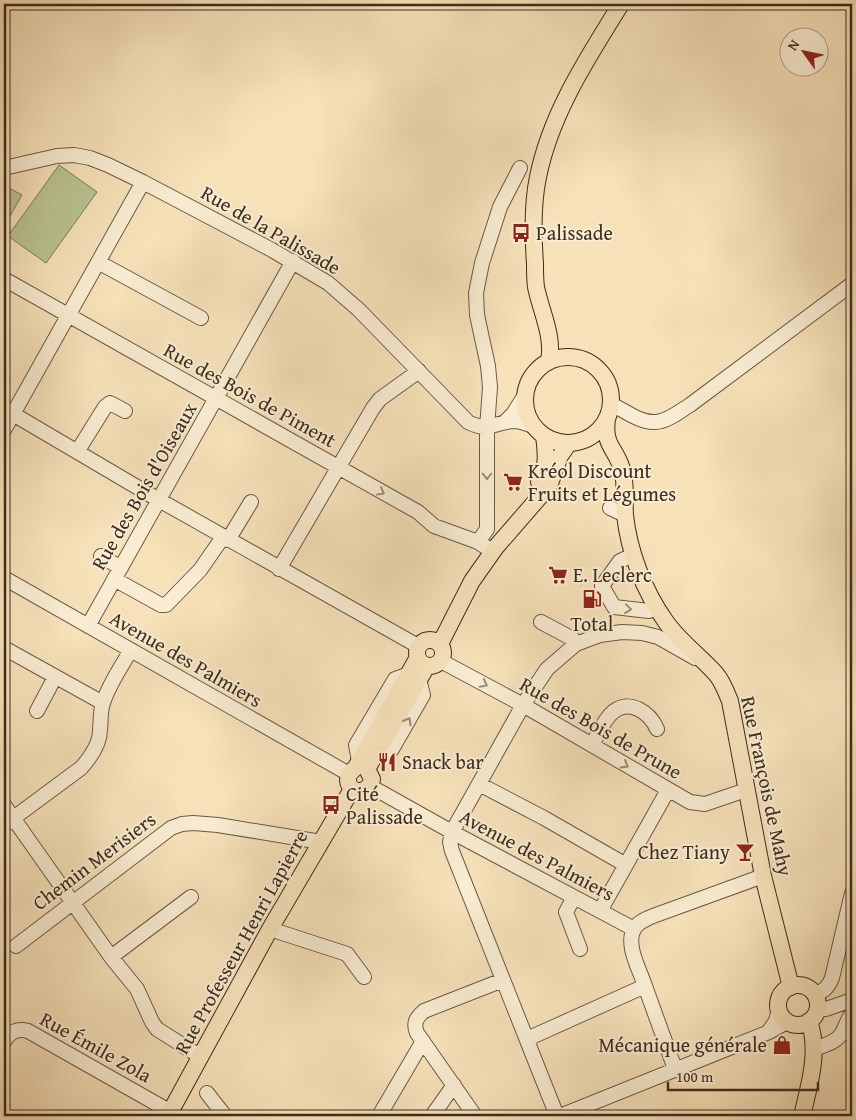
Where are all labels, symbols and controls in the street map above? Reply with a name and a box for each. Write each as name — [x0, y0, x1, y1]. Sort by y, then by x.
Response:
north arrow — [778, 28, 828, 78]
text: N — [782, 35, 804, 54]
street label: Rue de la Palissade — [196, 178, 346, 281]
place label: Palissade — [536, 218, 613, 247]
bus stop icon: Palissade — [510, 222, 532, 244]
street label: Rue des Bois de Piment — [159, 335, 342, 454]
street label: Rue des Bois d'Oiseaux — [84, 396, 204, 575]
place label: Kréol Discount Fruits et Légumes — [528, 456, 676, 508]
supermarket icon: Kréol Discount Fruits et Légumes — [502, 471, 524, 493]
one-way arrow — [482, 473, 492, 481]
one-way arrow — [376, 485, 385, 495]
place label: E. Leclerc — [573, 560, 652, 589]
supermarket icon: E. Leclerc — [547, 564, 569, 586]
fuel station icon: Total — [581, 588, 603, 610]
street label: Avenue des Palmiers — [105, 603, 268, 714]
one-way arrow — [624, 603, 632, 614]
place label: Total — [571, 609, 614, 638]
street label: Rue des Bois de Prune — [515, 669, 688, 786]
one-way arrow — [478, 678, 487, 688]
street label: Rue François de Mahy — [734, 693, 801, 879]
one-way arrow — [401, 717, 411, 726]
place label: Snack bar — [402, 747, 484, 776]
restaurant icon: Snack bar — [376, 751, 398, 773]
one-way arrow — [619, 758, 628, 768]
place label: Cité Palissade — [346, 779, 423, 831]
bus stop icon: Cité Palissade — [320, 794, 342, 816]
street label: Avenue des Palmiers — [455, 801, 620, 908]
street label: Chemin Merisiers — [26, 805, 162, 917]
street label: Rue Professeur Henri Lapierre — [167, 824, 314, 1059]
place label: Chez Tiany — [638, 837, 730, 866]
bar icon: Chez Tiany — [734, 841, 756, 863]
street label: Rue Émile Zola — [35, 1004, 158, 1089]
place label: Mécanique générale — [598, 1030, 767, 1059]
shop icon: Mécanique générale — [771, 1034, 793, 1056]
scale bar — [668, 1060, 818, 1092]
text: 100 m — [676, 1066, 714, 1087]

